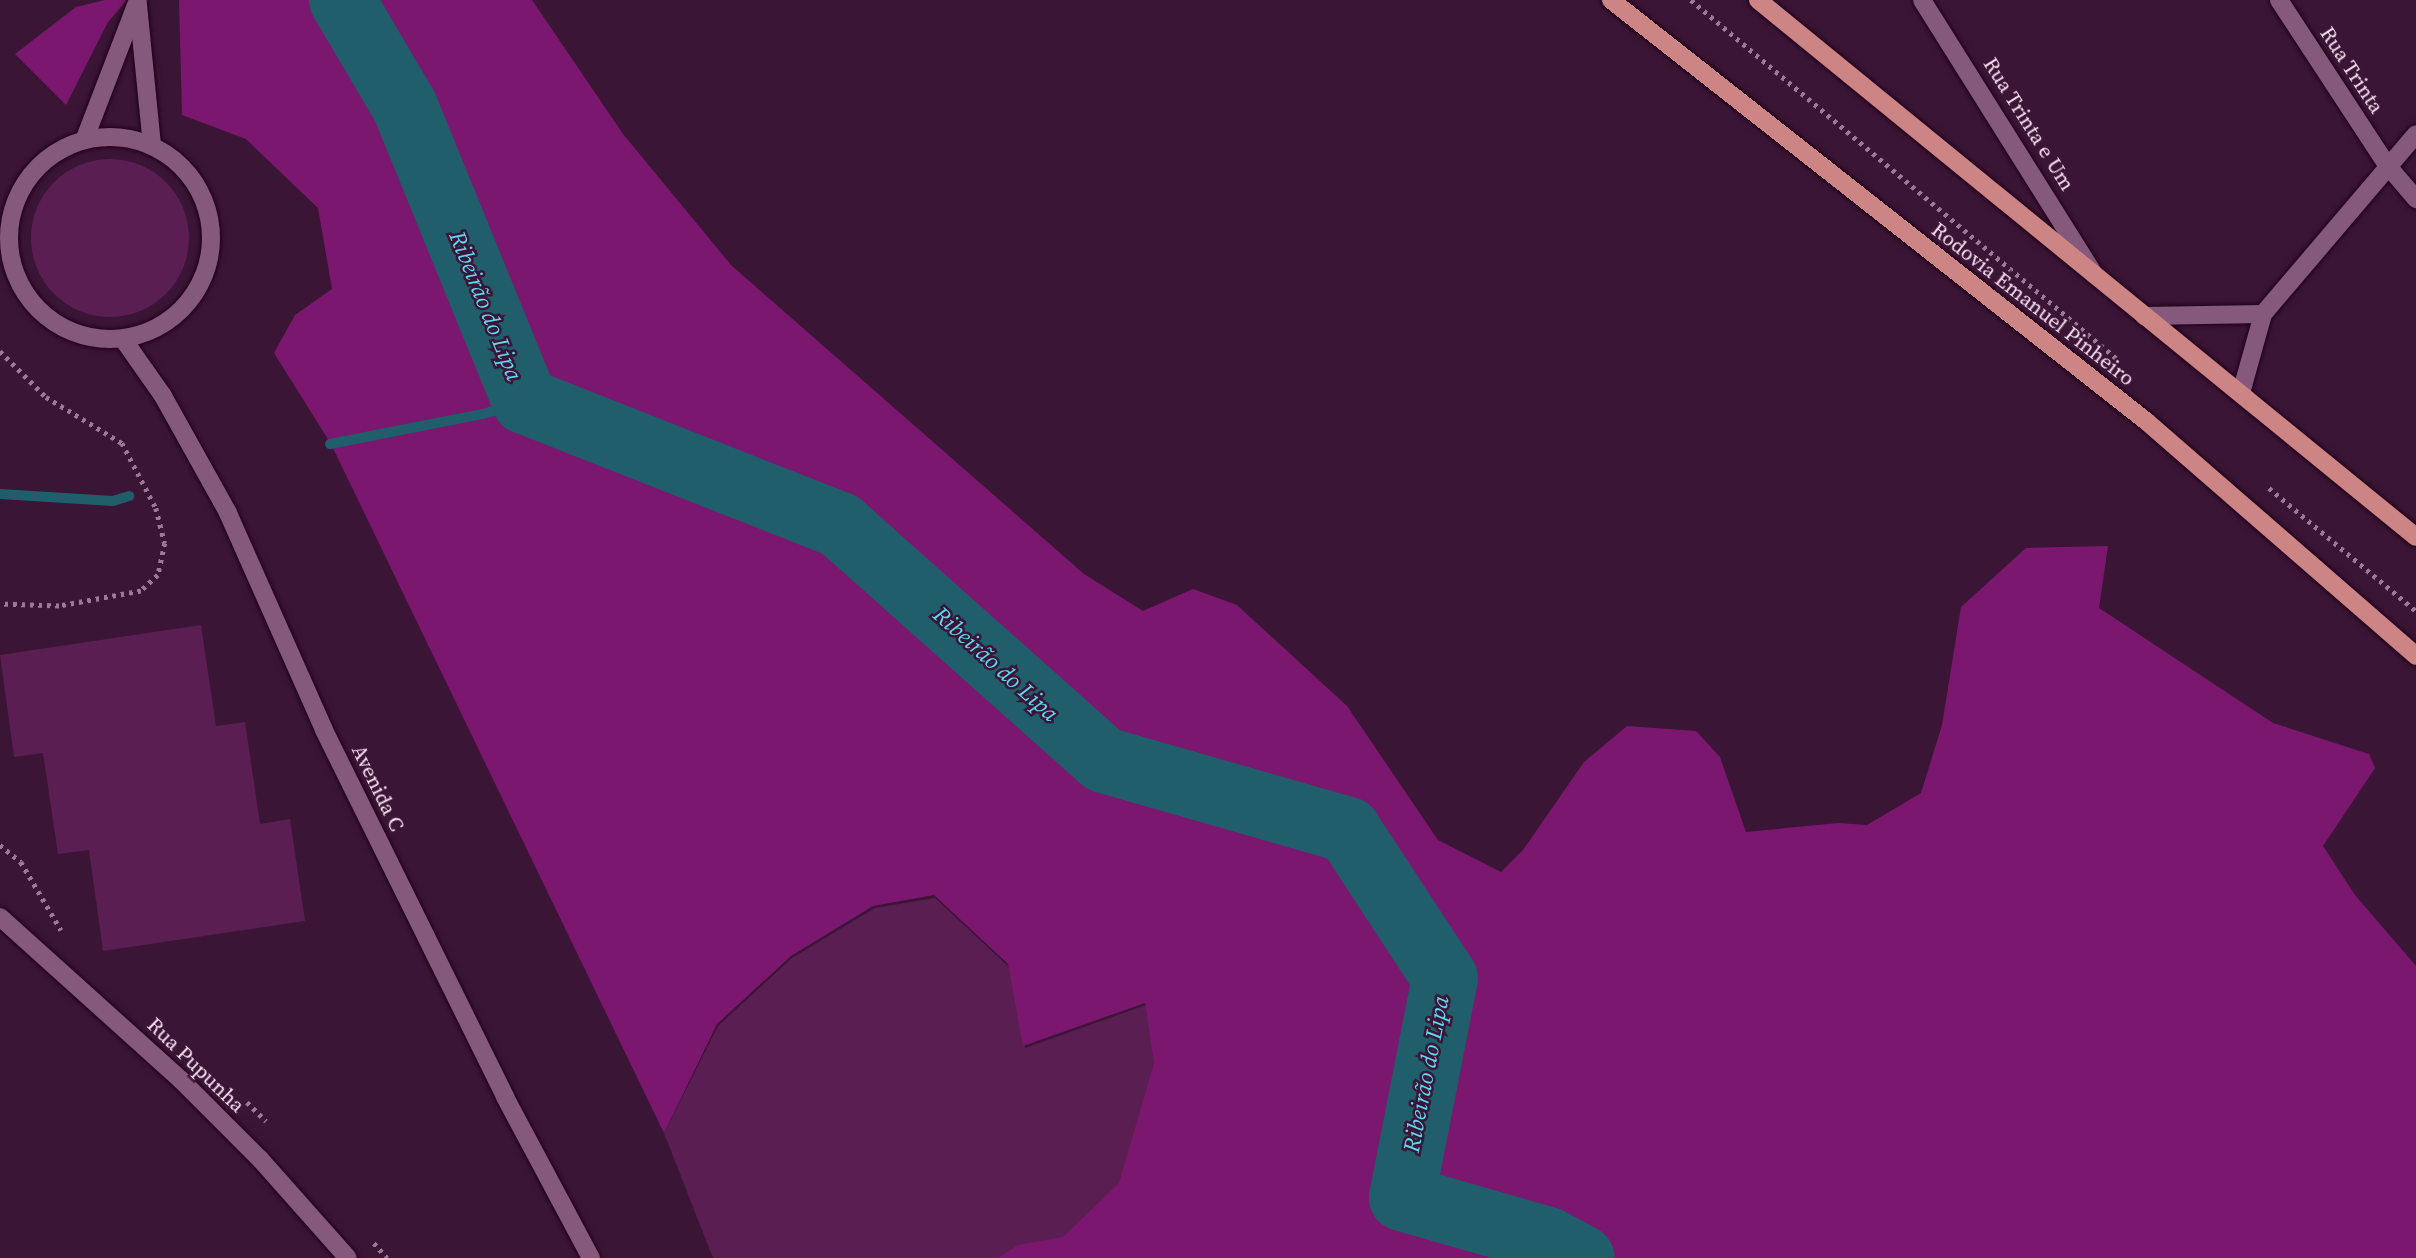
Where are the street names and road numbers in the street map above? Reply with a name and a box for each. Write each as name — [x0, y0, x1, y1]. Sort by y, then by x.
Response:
street label: Rua Trinta — [2315, 22, 2389, 118]
street label: Rua Trinta e Um — [1978, 53, 2080, 195]
street label: Rodovia Emanuel Pinheiro — [1926, 217, 2140, 391]
street label: Avenida C — [346, 741, 410, 835]
street label: Rua Pupunha — [142, 1012, 250, 1118]

